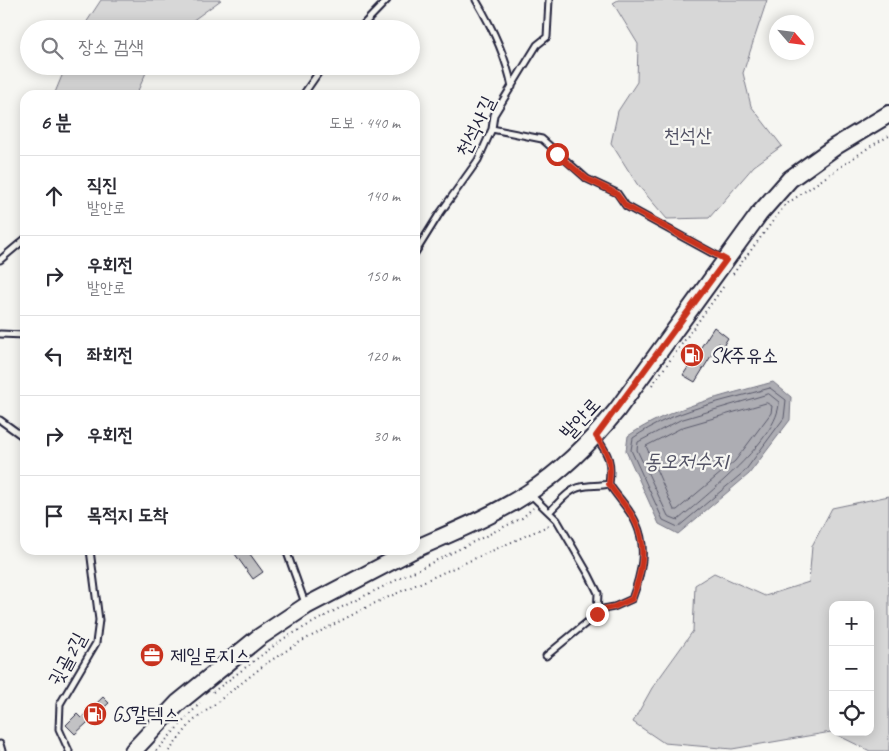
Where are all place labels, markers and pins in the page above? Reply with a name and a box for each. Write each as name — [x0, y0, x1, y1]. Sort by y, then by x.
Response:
fuel station icon: SK주유소 — [679, 342, 705, 368]
place label: SK주유소 — [710, 343, 778, 368]
office icon: 제일로지스 — [139, 642, 165, 668]
place label: 제일로지스 — [170, 643, 250, 668]
fuel station icon: GS칼텍스 — [82, 701, 108, 727]
place label: GS칼텍스 — [112, 702, 179, 727]

